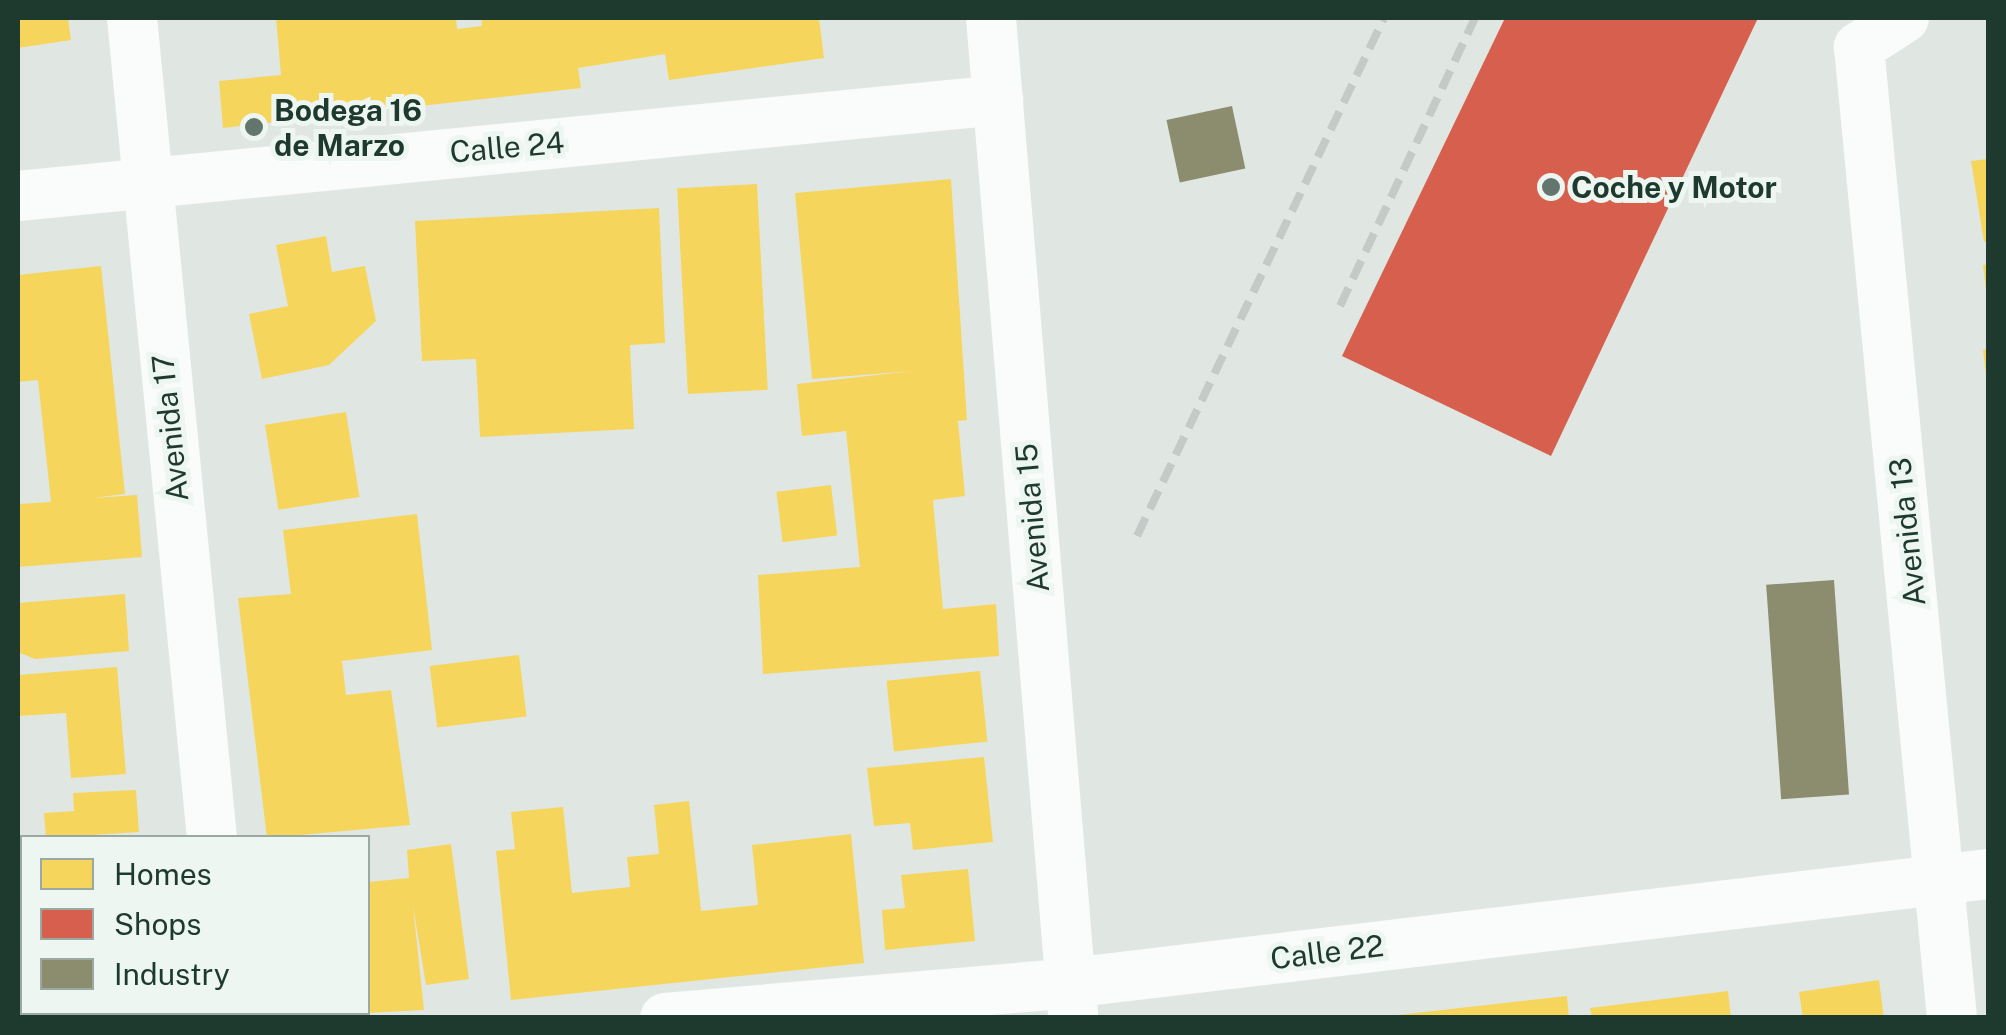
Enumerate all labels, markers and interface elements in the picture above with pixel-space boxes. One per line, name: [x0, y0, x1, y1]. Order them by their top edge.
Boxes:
place label: Bodega 16 de Marzo: [274, 92, 422, 162]
marker: Bodega 16 de Marzo: [243, 116, 265, 138]
street label: Calle 24: [448, 124, 566, 170]
place label: Coche y Motor: [1571, 169, 1777, 205]
marker: Coche y Motor: [1540, 176, 1562, 198]
street label: Avenida 17: [144, 352, 196, 504]
street label: Avenida 15: [1008, 442, 1056, 594]
street label: Avenida 13: [1881, 456, 1933, 608]
legend: [20, 835, 370, 1015]
text: Homes: [114, 856, 212, 892]
text: Shops: [114, 906, 201, 942]
street label: Calle 22: [1268, 927, 1386, 977]
text: Industry: [114, 956, 230, 992]

